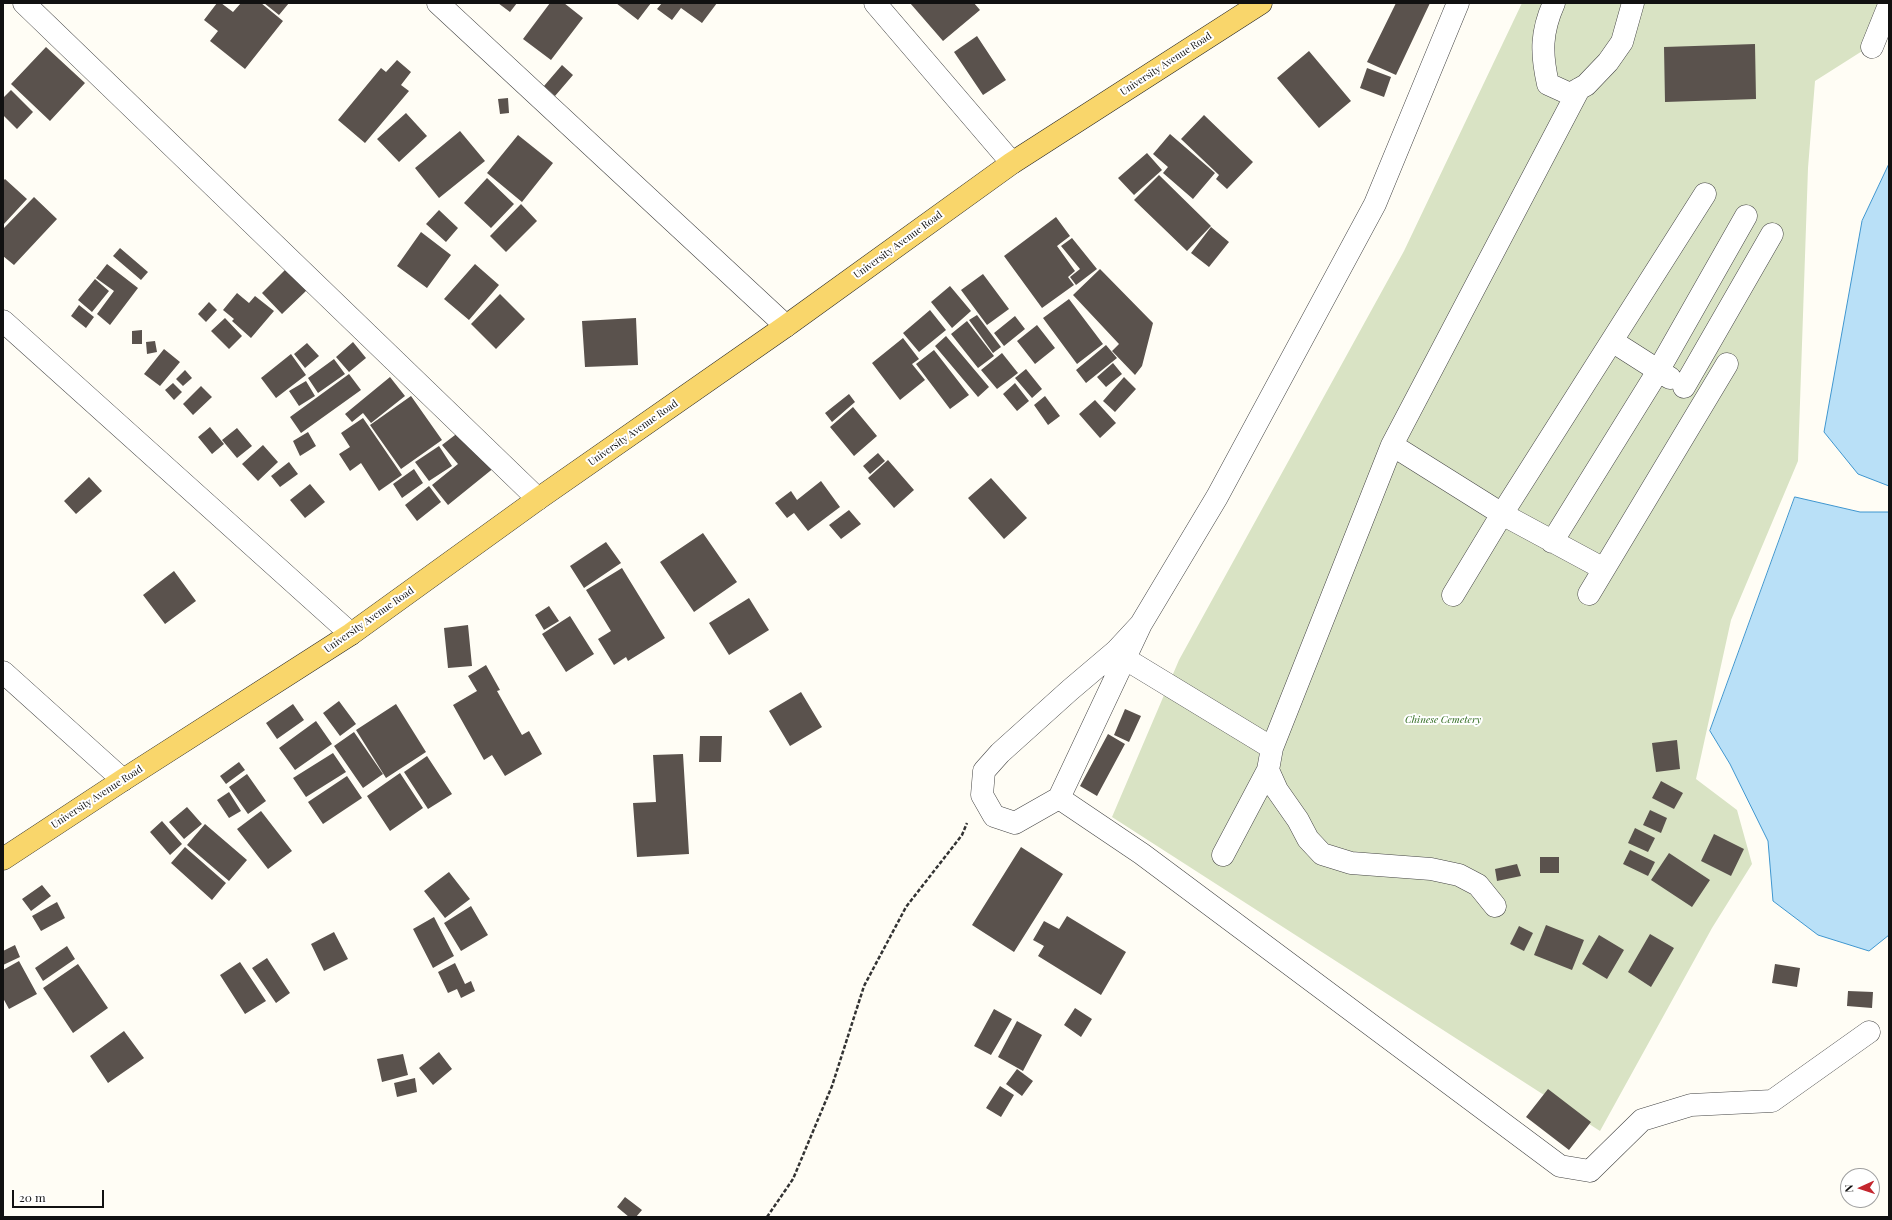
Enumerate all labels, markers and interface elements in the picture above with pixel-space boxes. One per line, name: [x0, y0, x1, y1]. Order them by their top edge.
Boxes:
street label: University Avenue Road: [1118, 30, 1214, 98]
street label: University Avenue Road: [851, 209, 945, 281]
street label: University Avenue Road: [586, 398, 680, 468]
street label: University Avenue Road: [322, 585, 416, 655]
park label: Chinese Cemetery: [1405, 714, 1481, 726]
street label: University Avenue Road: [49, 763, 145, 831]
north arrow: [1840, 1168, 1880, 1208]
scale bar: [14, 1182, 106, 1208]
text: N: [1841, 1184, 1856, 1193]
text: 20 m: [19, 1189, 46, 1205]

